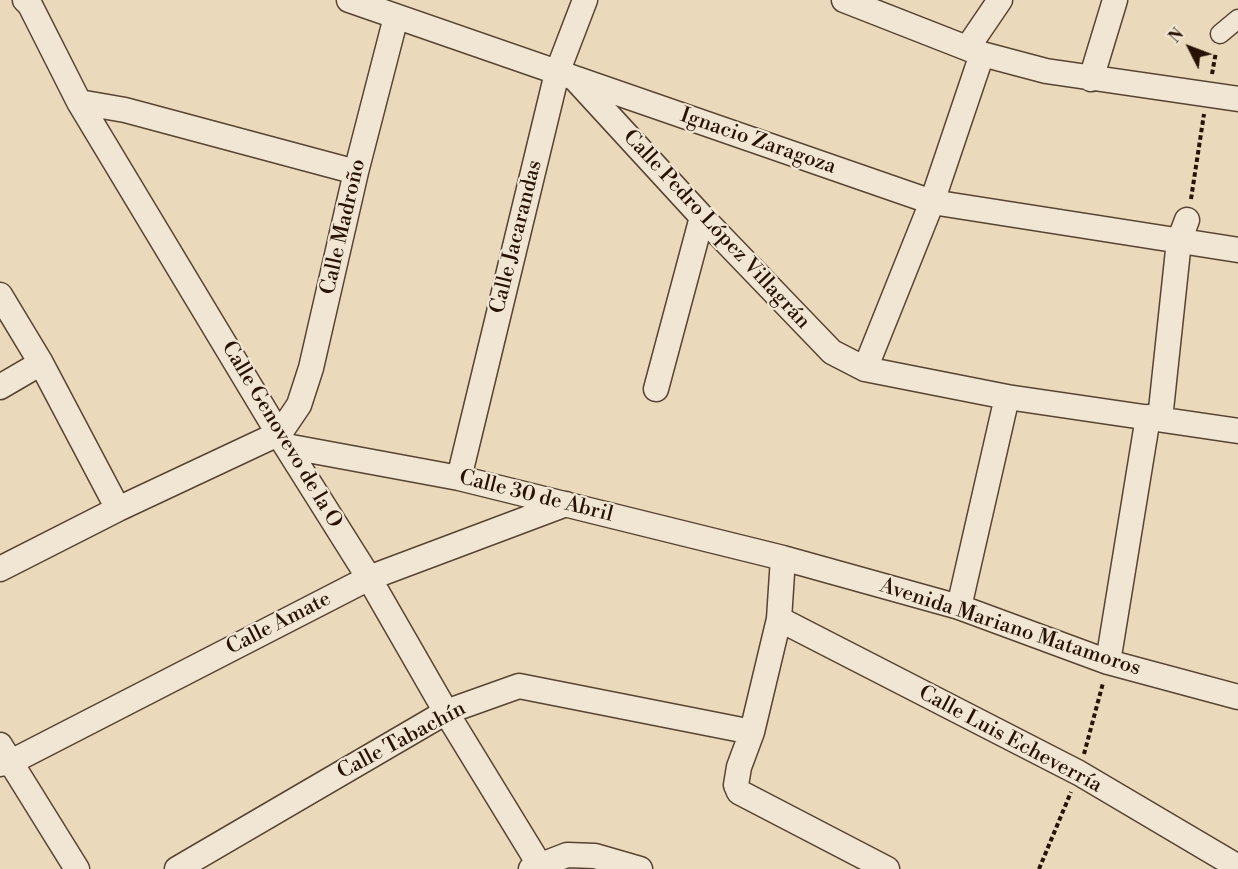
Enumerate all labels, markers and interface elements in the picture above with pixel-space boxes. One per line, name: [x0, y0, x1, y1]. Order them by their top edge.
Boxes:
north arrow: [1160, 18, 1220, 78]
text: N: [1165, 25, 1188, 47]
street label: Ignacio Zaragoza: [677, 104, 839, 180]
street label: Calle Pedro López Villagrán: [617, 125, 815, 335]
street label: Calle Madroño: [316, 157, 372, 297]
street label: Calle Jacarandas: [486, 158, 548, 316]
street label: Calle Genovevo de la O: [215, 337, 347, 533]
street label: Calle 30 de Abril: [456, 466, 616, 528]
street label: Avenida Mariano Matamoros: [876, 574, 1144, 682]
street label: Calle Amate: [223, 587, 335, 661]
street label: Calle Luis Echeverría: [914, 681, 1106, 799]
street label: Calle Tabachín: [334, 697, 470, 785]

